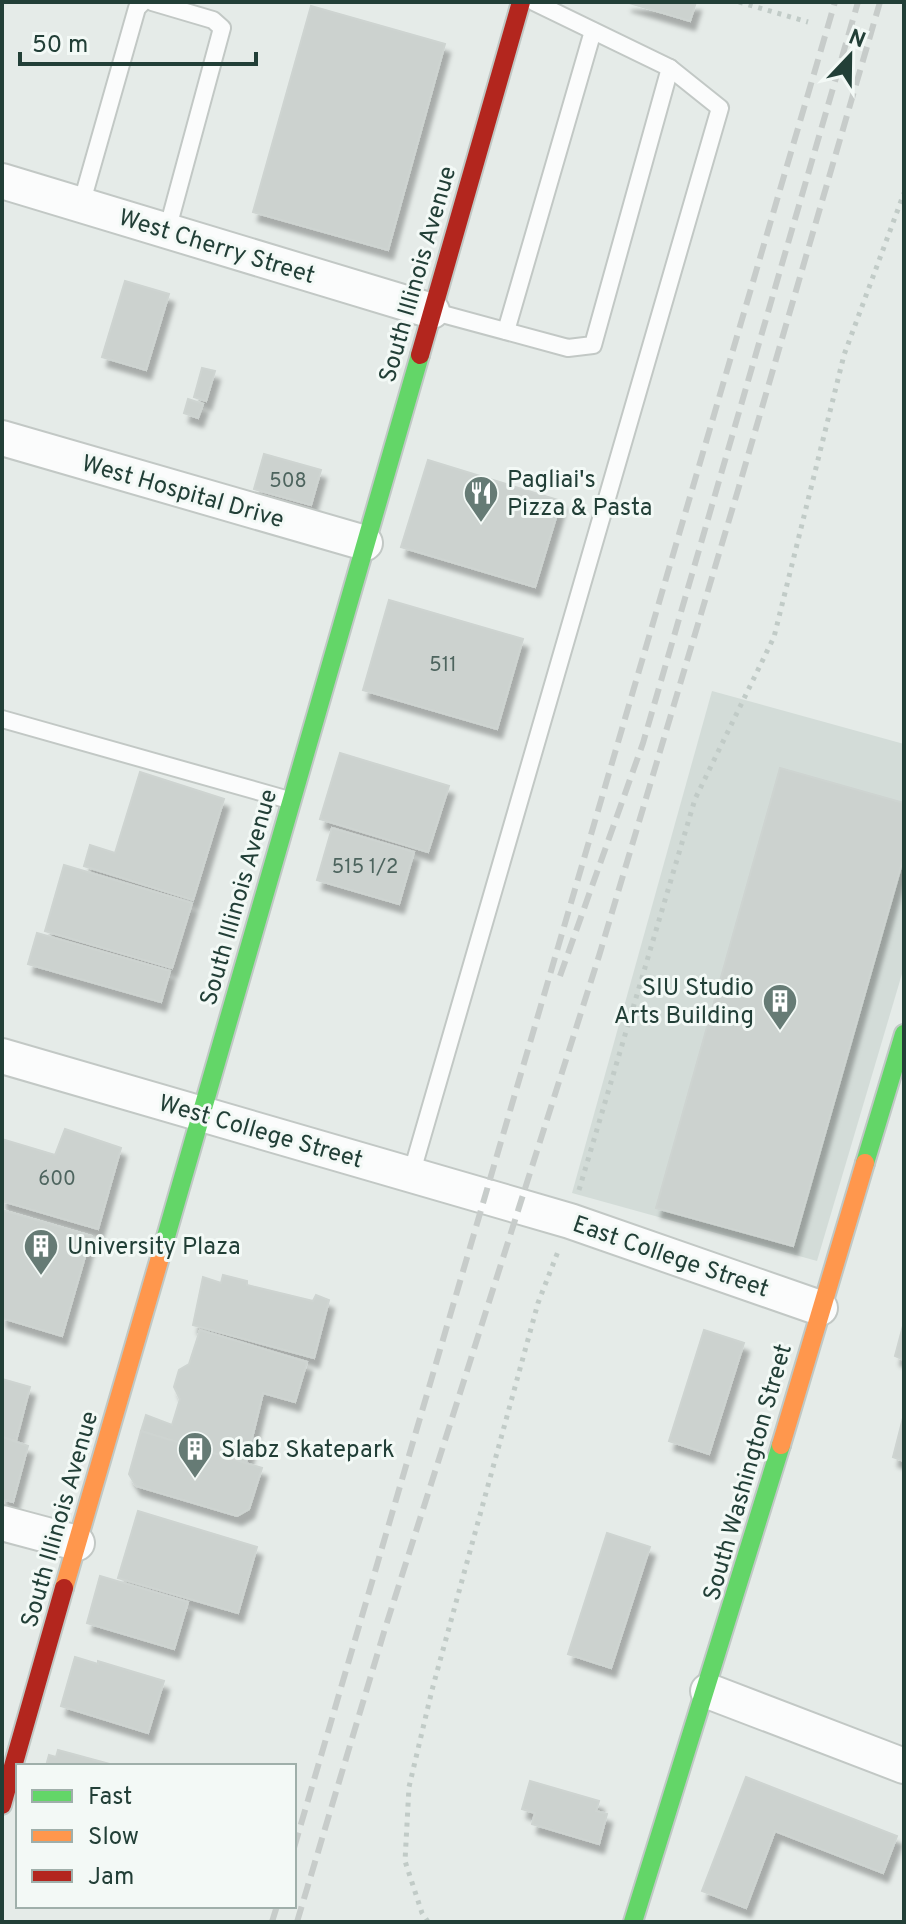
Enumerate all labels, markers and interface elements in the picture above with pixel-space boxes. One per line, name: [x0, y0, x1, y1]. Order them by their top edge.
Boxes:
scale bar: [20, 16, 256, 66]
north arrow: [810, 16, 890, 96]
text: N: [844, 24, 869, 55]
text: 50 m: [32, 31, 88, 61]
street label: South Illinois Avenue: [374, 163, 464, 386]
street label: West Cherry Street: [115, 204, 318, 292]
street label: West Hospital Drive: [78, 450, 287, 536]
place label: Pagliai's Pizza & Pasta: [507, 466, 652, 524]
house number: 508: [269, 469, 307, 495]
restaurant icon: Pagliai's Pizza & Pasta: [462, 474, 500, 524]
house number: 511: [429, 653, 457, 679]
street label: South Illinois Avenue: [195, 786, 285, 1009]
house number: 515 1/2: [332, 855, 398, 881]
place label: SIU Studio Arts Building: [614, 974, 754, 1032]
building icon: SIU Studio Arts Building: [761, 982, 799, 1032]
street label: West College Street: [155, 1089, 366, 1176]
house number: 600: [38, 1167, 76, 1193]
street label: East College Street: [568, 1210, 772, 1306]
building icon: University Plaza: [22, 1227, 60, 1277]
place label: University Plaza: [67, 1233, 241, 1263]
street label: South Washington Street: [698, 1341, 800, 1604]
street label: South Illinois Avenue: [16, 1408, 106, 1631]
building icon: Slabz Skatepark: [176, 1430, 214, 1480]
place label: Slabz Skatepark: [221, 1436, 395, 1466]
legend: [16, 1764, 296, 1908]
text: Fast: [88, 1783, 132, 1813]
text: Slow: [88, 1823, 139, 1853]
text: Jam: [88, 1863, 134, 1893]

